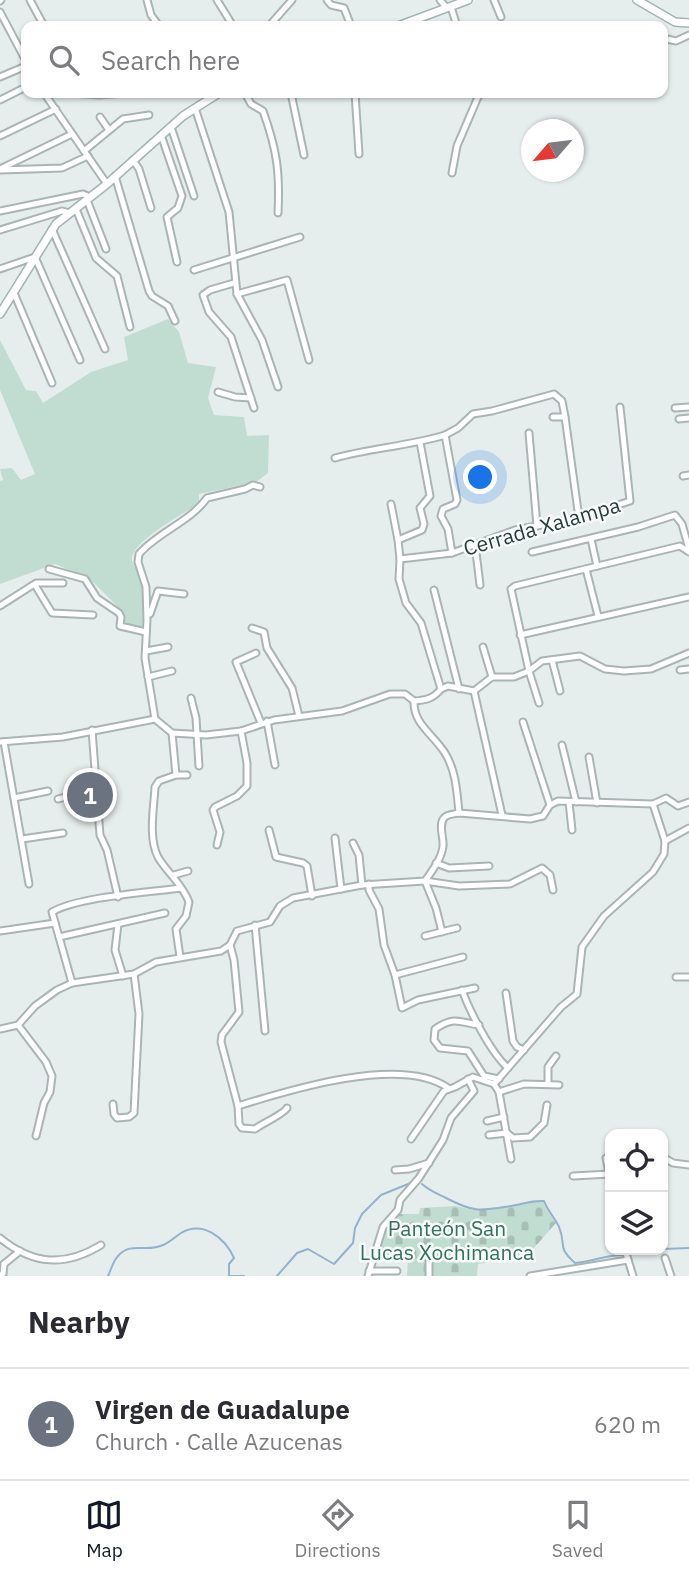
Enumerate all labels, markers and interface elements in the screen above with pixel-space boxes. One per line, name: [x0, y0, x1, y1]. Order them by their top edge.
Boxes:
search box: [21, 21, 668, 98]
icon: search: [45, 41, 83, 79]
text: Search here: [101, 43, 240, 77]
north arrow: [521, 119, 584, 182]
your location: [463, 460, 497, 494]
street label: Cerrada Xalampa: [460, 490, 623, 562]
pin: 1: [67, 769, 113, 821]
map controls: [605, 1129, 668, 1255]
button: locate: [605, 1129, 668, 1192]
button: layers: [605, 1192, 668, 1255]
park label: Panteón San Lucas Xochimanca: [360, 1214, 534, 1266]
text: Nearby: [28, 1302, 130, 1341]
text: Virgen de Guadalupe: [95, 1392, 350, 1426]
text: 1: [44, 1409, 58, 1439]
text: 620 m: [594, 1409, 661, 1439]
text: Church · Calle Azucenas: [95, 1426, 343, 1456]
tab: Map: [85, 1496, 123, 1562]
tab: Directions: [294, 1496, 381, 1562]
tab: Saved: [552, 1496, 604, 1562]

